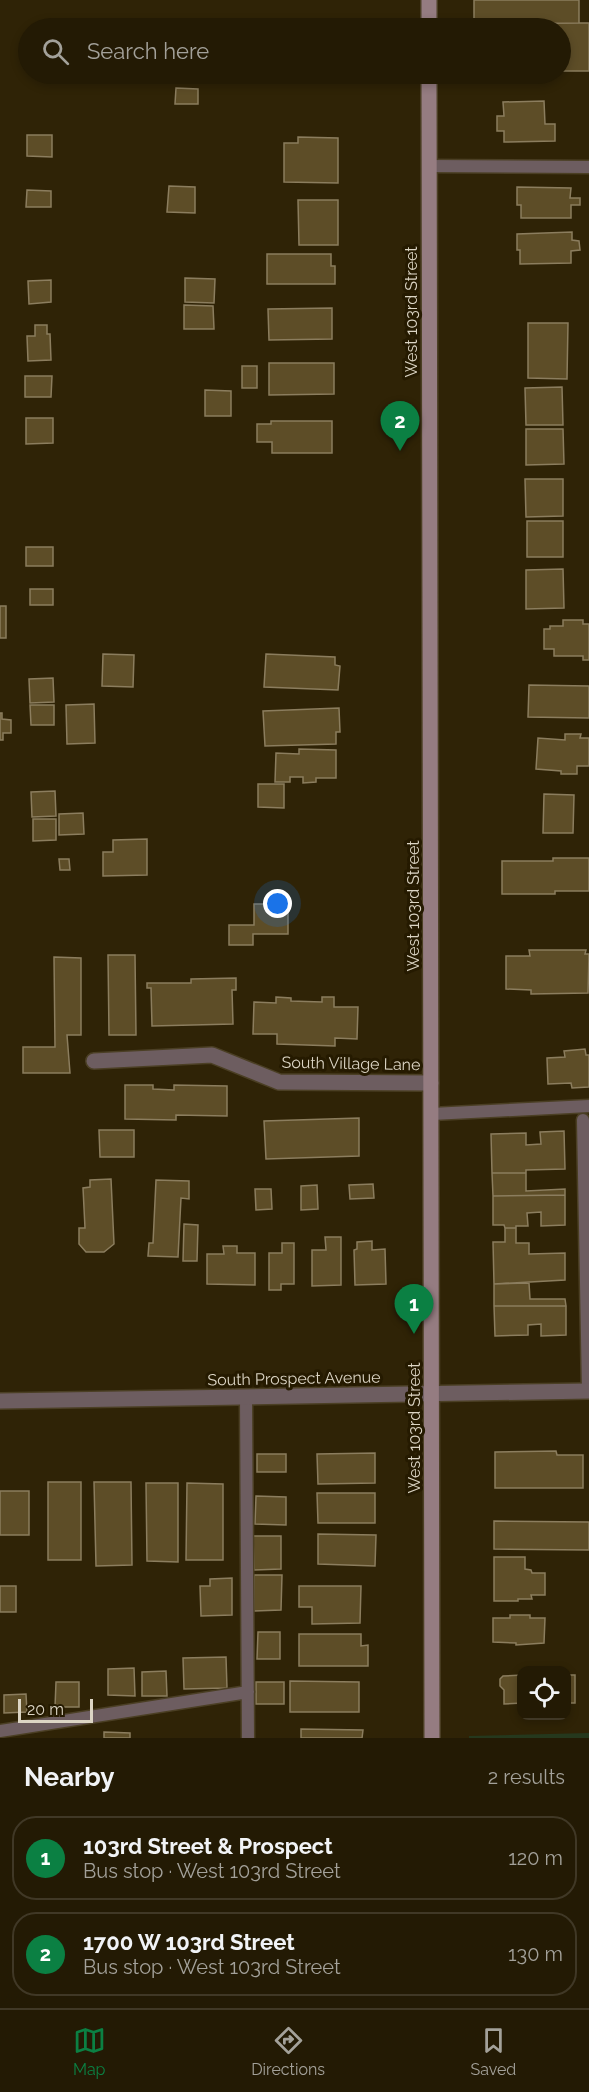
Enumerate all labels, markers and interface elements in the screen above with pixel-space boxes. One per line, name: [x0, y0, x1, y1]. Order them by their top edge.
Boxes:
search box: [18, 18, 571, 84]
icon: search: [39, 35, 72, 68]
text: Search here: [87, 38, 209, 64]
street label: West 103rd Street: [402, 246, 421, 378]
pin: 2: [380, 402, 420, 451]
street label: West 103rd Street: [404, 840, 423, 972]
your location: [263, 889, 292, 918]
street label: South Village Lane: [281, 1053, 421, 1074]
pin: 1: [394, 1284, 434, 1334]
street label: West 103rd Street: [405, 1362, 424, 1494]
street label: South Prospect Avenue: [207, 1367, 381, 1390]
map controls: [517, 1666, 571, 1720]
button: locate: [517, 1666, 571, 1720]
scale bar: [18, 1696, 93, 1724]
text: 20 m: [27, 1700, 64, 1719]
text: Nearby: [24, 1762, 114, 1792]
text: 2 results: [488, 1765, 565, 1789]
text: 103rd Street & Prospect: [83, 1833, 333, 1859]
text: 1: [41, 1846, 50, 1870]
text: 120 m: [508, 1846, 563, 1870]
text: Bus stop · West 103rd Street: [83, 1859, 341, 1883]
text: 1700 W 103rd Street: [83, 1929, 295, 1955]
text: 2: [40, 1942, 51, 1966]
text: 130 m: [508, 1942, 563, 1966]
text: Bus stop · West 103rd Street: [83, 1955, 341, 1979]
tab: Map: [73, 2024, 106, 2079]
tab: Directions: [251, 2024, 325, 2079]
tab: Saved: [470, 2024, 516, 2079]

